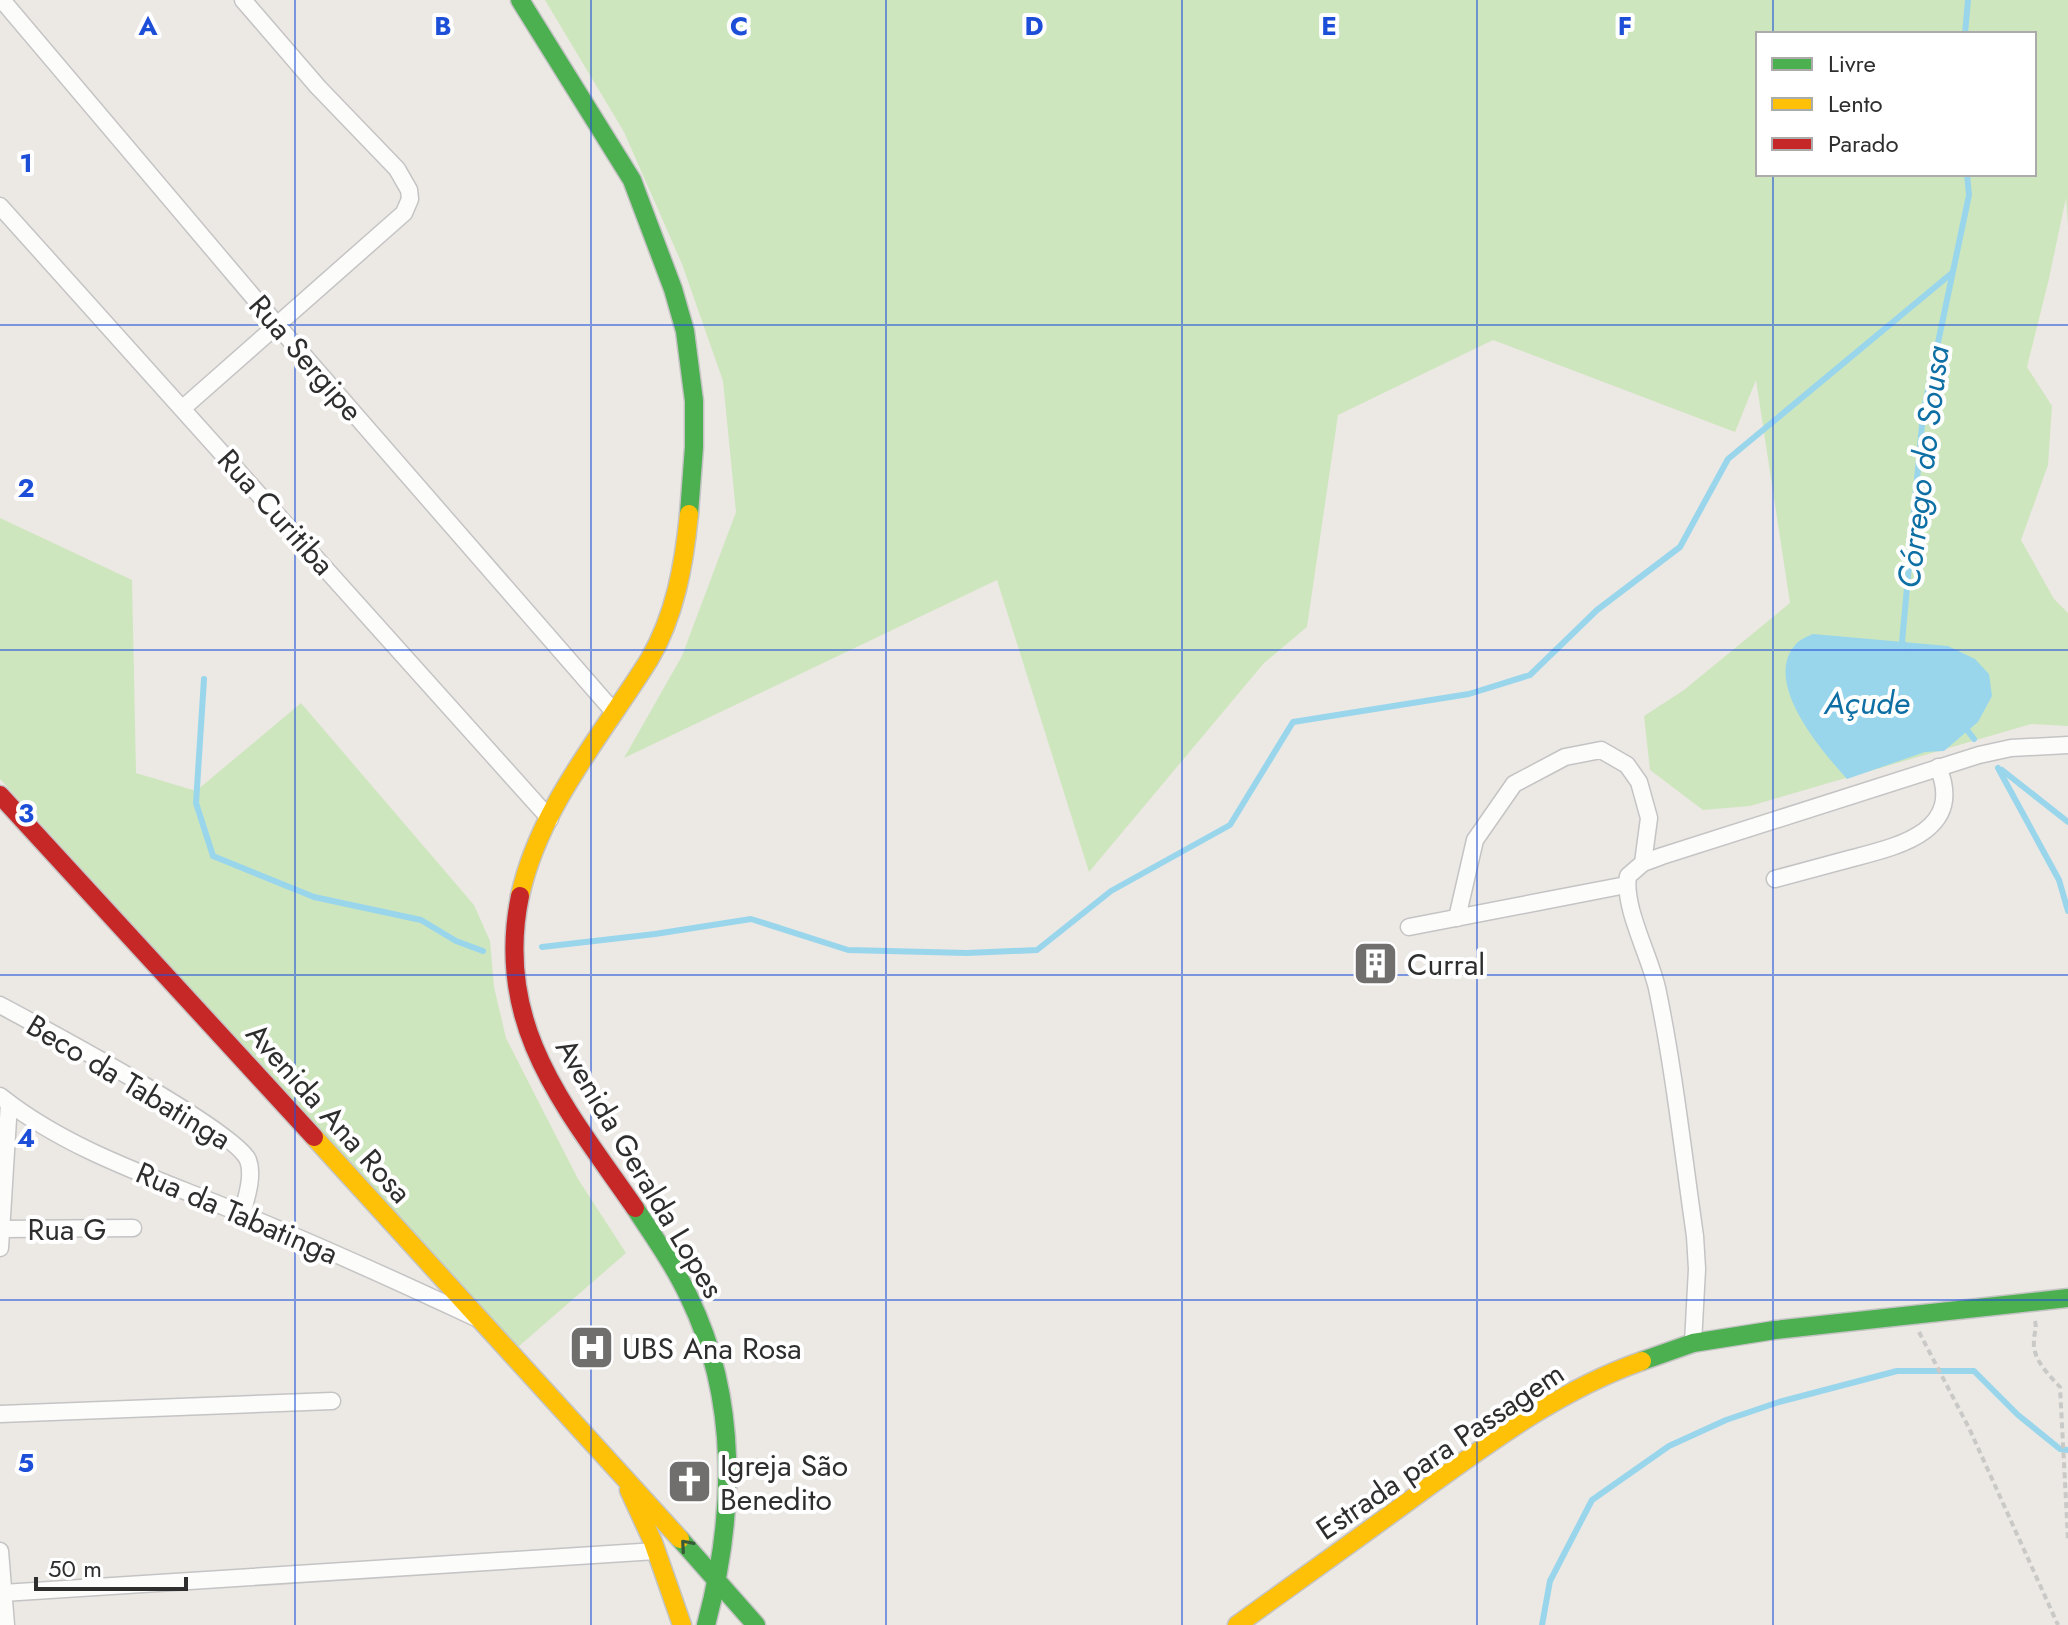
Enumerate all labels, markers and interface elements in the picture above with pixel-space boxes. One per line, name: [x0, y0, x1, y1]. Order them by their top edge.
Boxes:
text: A: [137, 7, 158, 45]
text: B: [434, 7, 452, 45]
text: C: [730, 7, 748, 45]
text: D: [1024, 7, 1044, 45]
text: E: [1321, 7, 1337, 45]
text: F: [1618, 7, 1632, 45]
legend: [1756, 32, 2036, 176]
text: Livre: [1828, 46, 1876, 81]
text: Lento: [1828, 86, 1883, 121]
text: Parado: [1828, 126, 1899, 161]
text: 1: [19, 144, 33, 182]
street label: Rua Sergipe: [239, 285, 373, 431]
water label: Córrego do Sousa: [1885, 343, 1961, 591]
street label: Rua Curitiba: [208, 439, 344, 585]
text: 2: [17, 469, 35, 507]
water label: Açude: [1823, 680, 1910, 726]
text: 3: [18, 794, 34, 832]
building icon: Curral: [1352, 940, 1400, 988]
place label: Curral: [1407, 943, 1485, 986]
street label: Beco da Tabatinga: [19, 1004, 239, 1160]
street label: Avenida Ana Rosa: [236, 1013, 422, 1213]
street label: Avenida Geralda Lopes: [545, 1030, 735, 1306]
text: 4: [17, 1119, 35, 1157]
street label: Rua da Tabatinga: [129, 1151, 345, 1275]
street label: Rua G: [27, 1208, 107, 1251]
hospital icon: UBS Ana Rosa: [567, 1324, 615, 1372]
place label: UBS Ana Rosa: [622, 1327, 802, 1370]
street label: Estrada para Passagem: [1307, 1352, 1573, 1550]
text: 5: [18, 1444, 34, 1482]
place label: Igreja São Benedito: [720, 1444, 848, 1521]
church icon: Igreja São Benedito: [665, 1458, 713, 1506]
one-way arrow: [681, 1540, 696, 1555]
scale bar: [36, 1541, 186, 1591]
text: 50 m: [48, 1551, 102, 1586]

